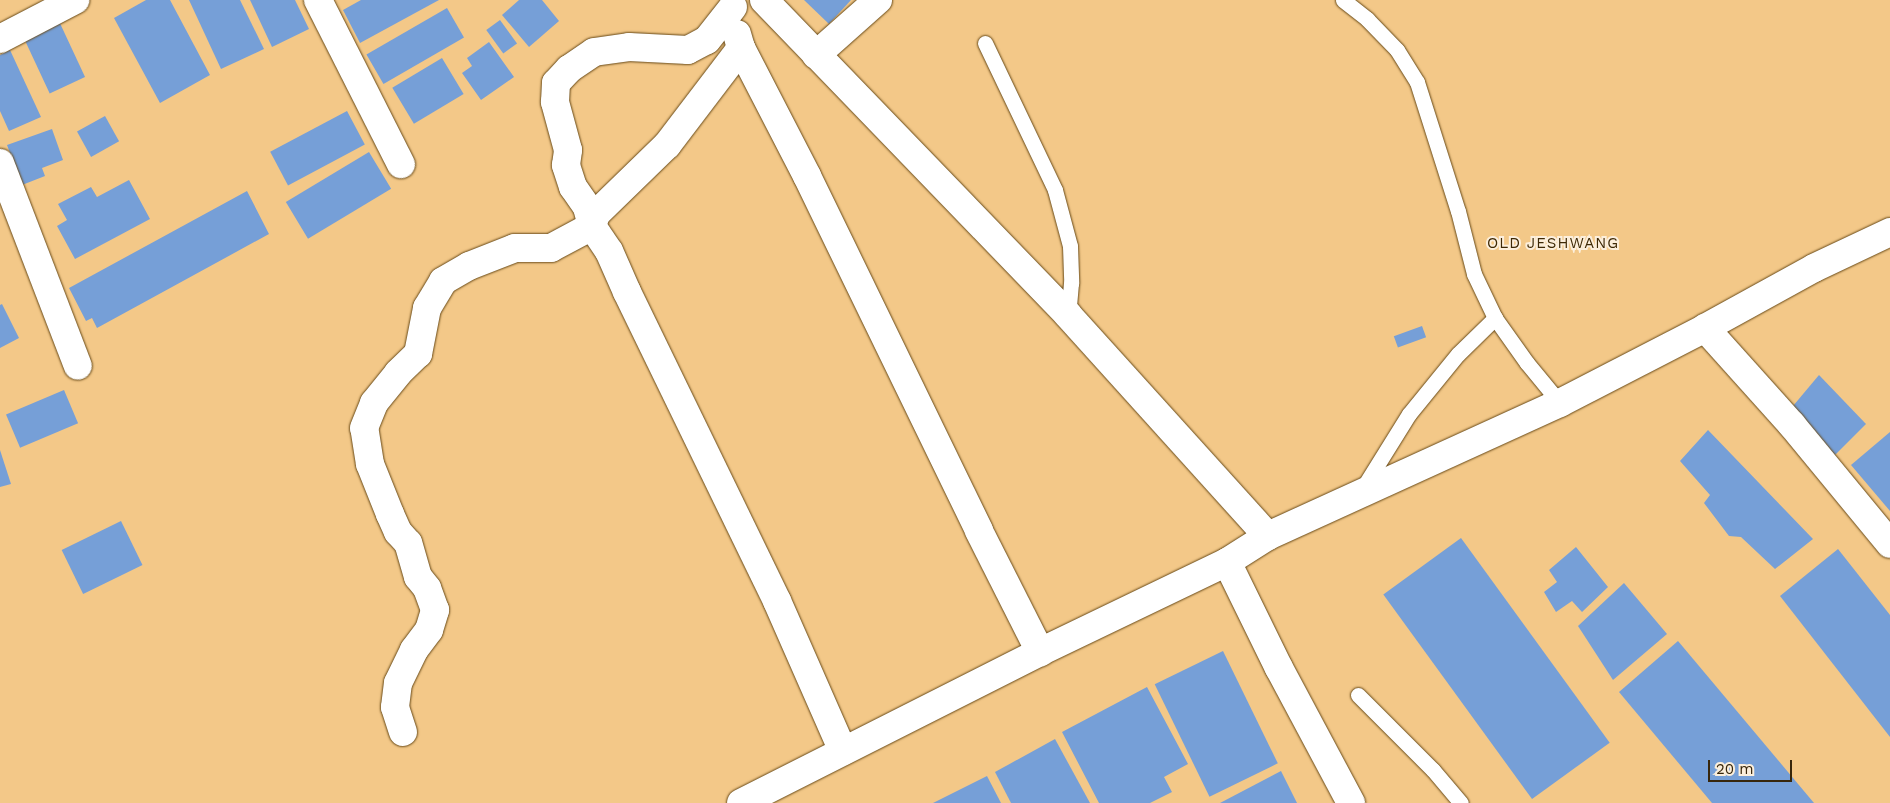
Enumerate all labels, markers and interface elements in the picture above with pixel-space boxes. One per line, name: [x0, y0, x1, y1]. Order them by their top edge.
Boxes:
district label: OLD JESHWANG: [1485, 235, 1621, 253]
scale bar: [1710, 750, 1794, 782]
text: 20 m: [1716, 760, 1754, 778]

